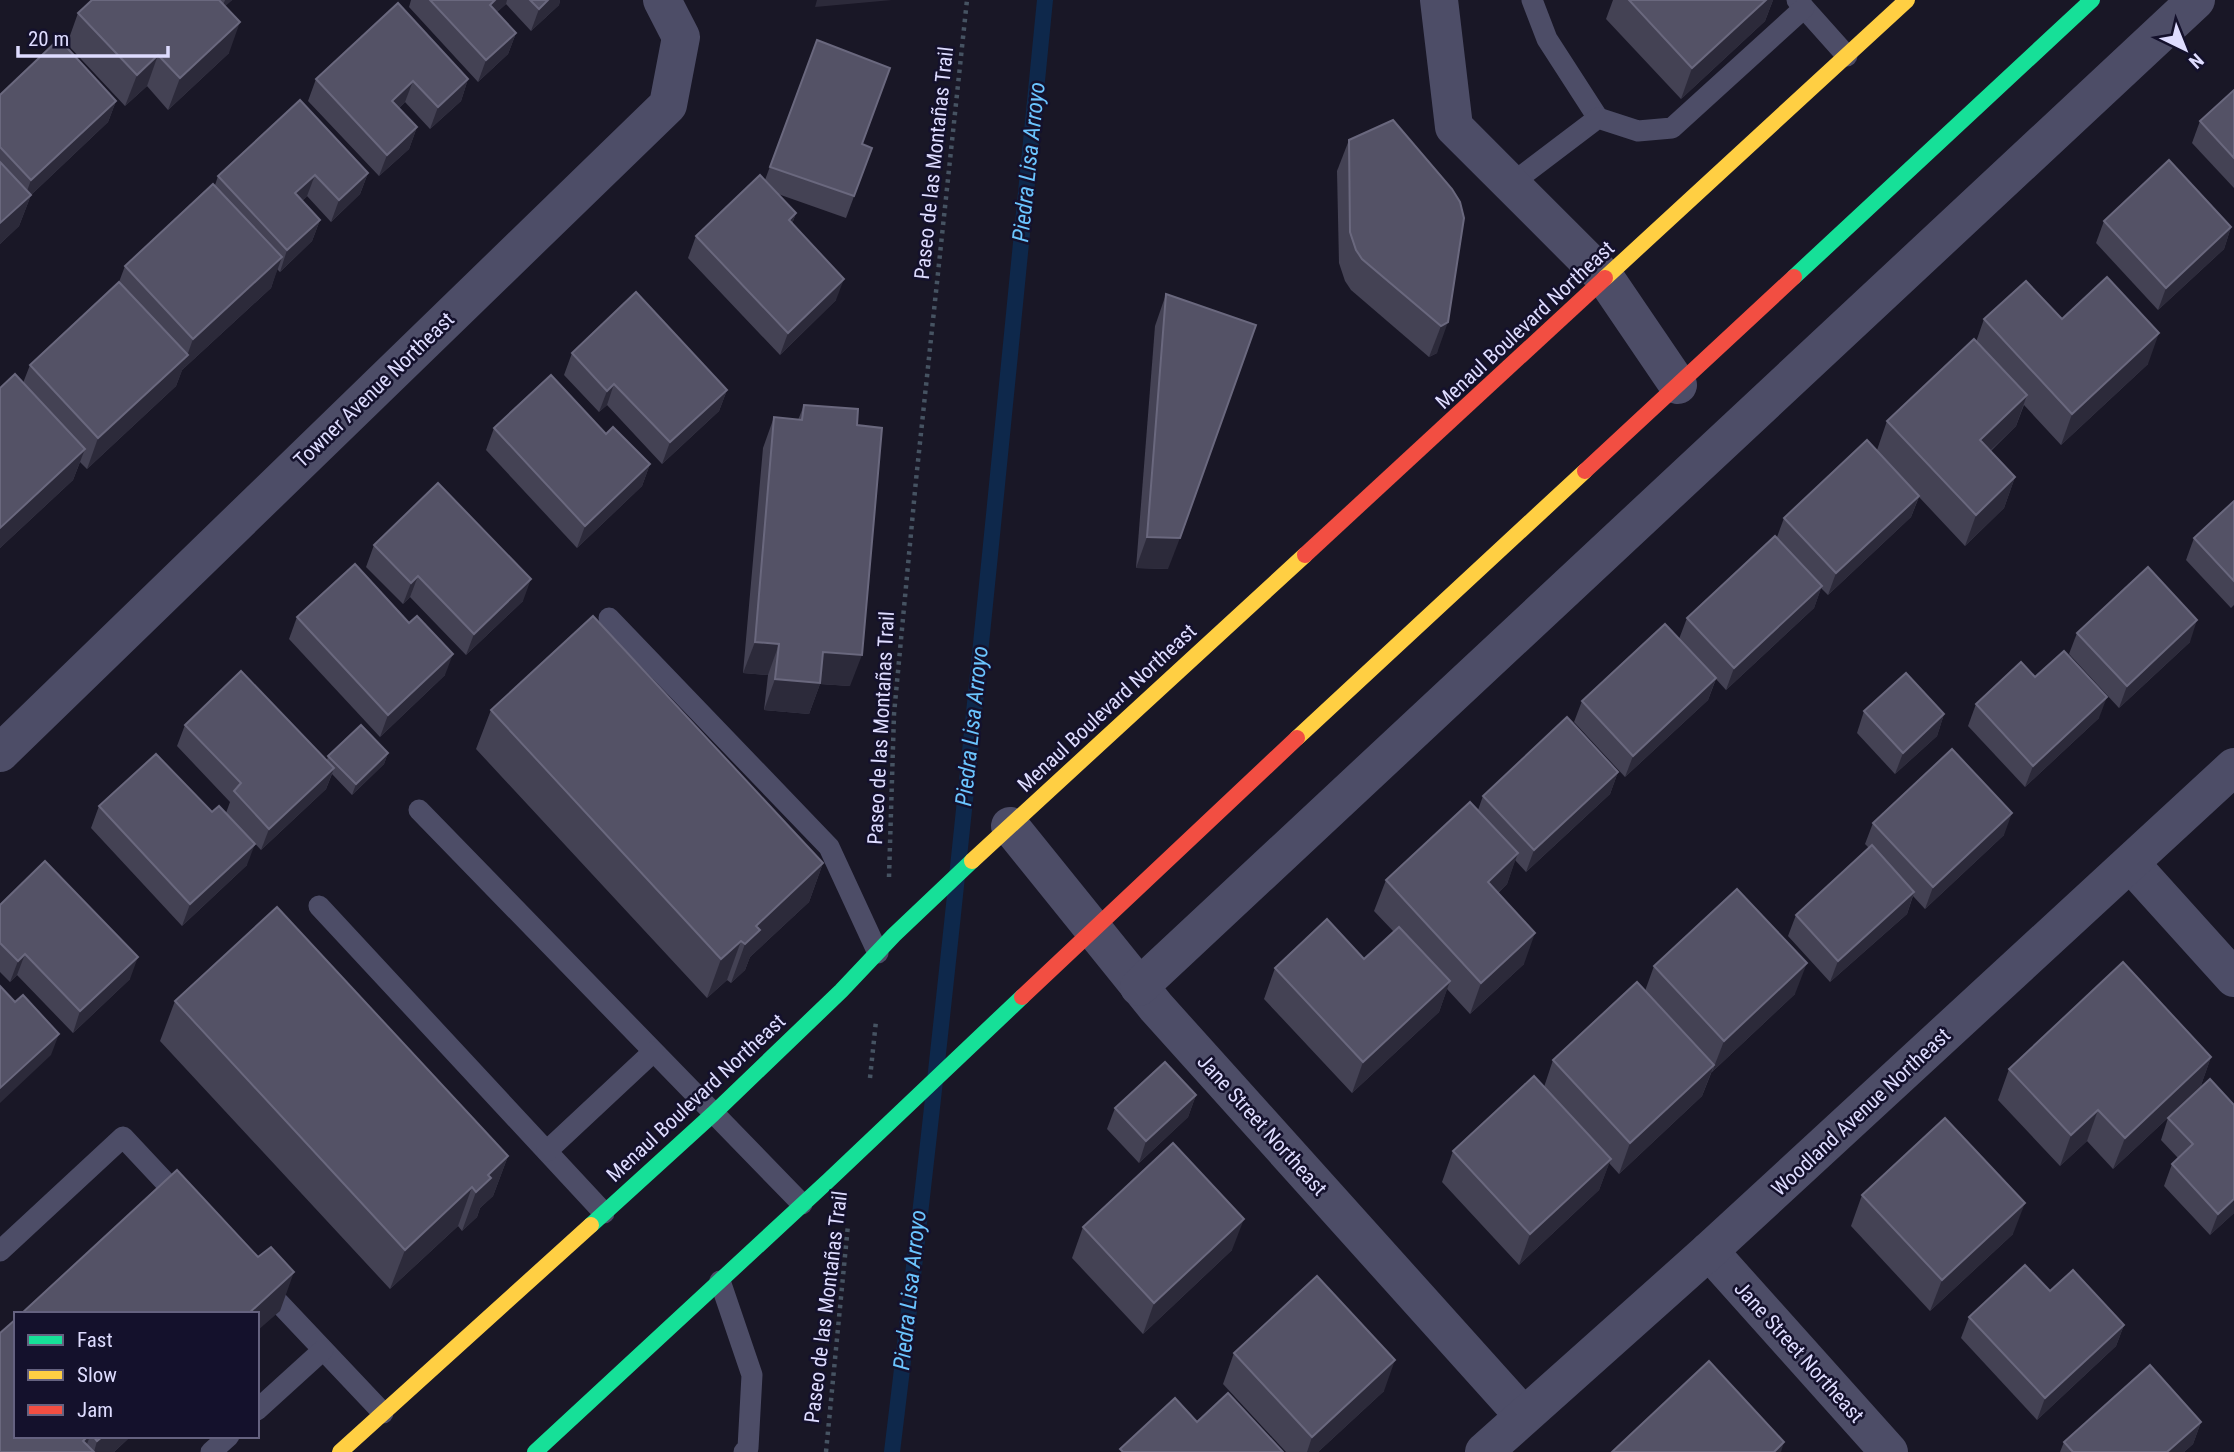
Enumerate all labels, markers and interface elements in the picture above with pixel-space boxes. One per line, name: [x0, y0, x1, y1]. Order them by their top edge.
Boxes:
scale bar: [18, 14, 168, 58]
north arrow: [2150, 14, 2220, 84]
text: 20 m: [28, 27, 69, 51]
street label: Paseo de las Montañas Trail: [910, 46, 958, 280]
text: N: [2184, 49, 2208, 73]
water label: Piedra Lisa Arroyo: [1007, 81, 1051, 243]
street label: Menaul Boulevard Northeast: [1431, 236, 1619, 414]
street label: Towner Avenue Northeast: [289, 307, 459, 473]
street label: Paseo de las Montañas Trail: [863, 611, 899, 845]
street label: Menaul Boulevard Northeast: [1013, 619, 1201, 797]
water label: Piedra Lisa Arroyo: [950, 645, 994, 807]
street label: Menaul Boulevard Northeast: [602, 1009, 790, 1187]
street label: Woodland Avenue Northeast: [1767, 1023, 1955, 1201]
street label: Jane Street Northeast: [1192, 1049, 1332, 1201]
street label: Paseo de las Montañas Trail: [800, 1190, 852, 1424]
water label: Piedra Lisa Arroyo: [888, 1209, 932, 1371]
street label: Jane Street Northeast: [1729, 1276, 1869, 1428]
legend: [14, 1312, 259, 1438]
text: Fast: [77, 1328, 113, 1352]
text: Slow: [77, 1363, 117, 1387]
text: Jam: [77, 1398, 113, 1422]

